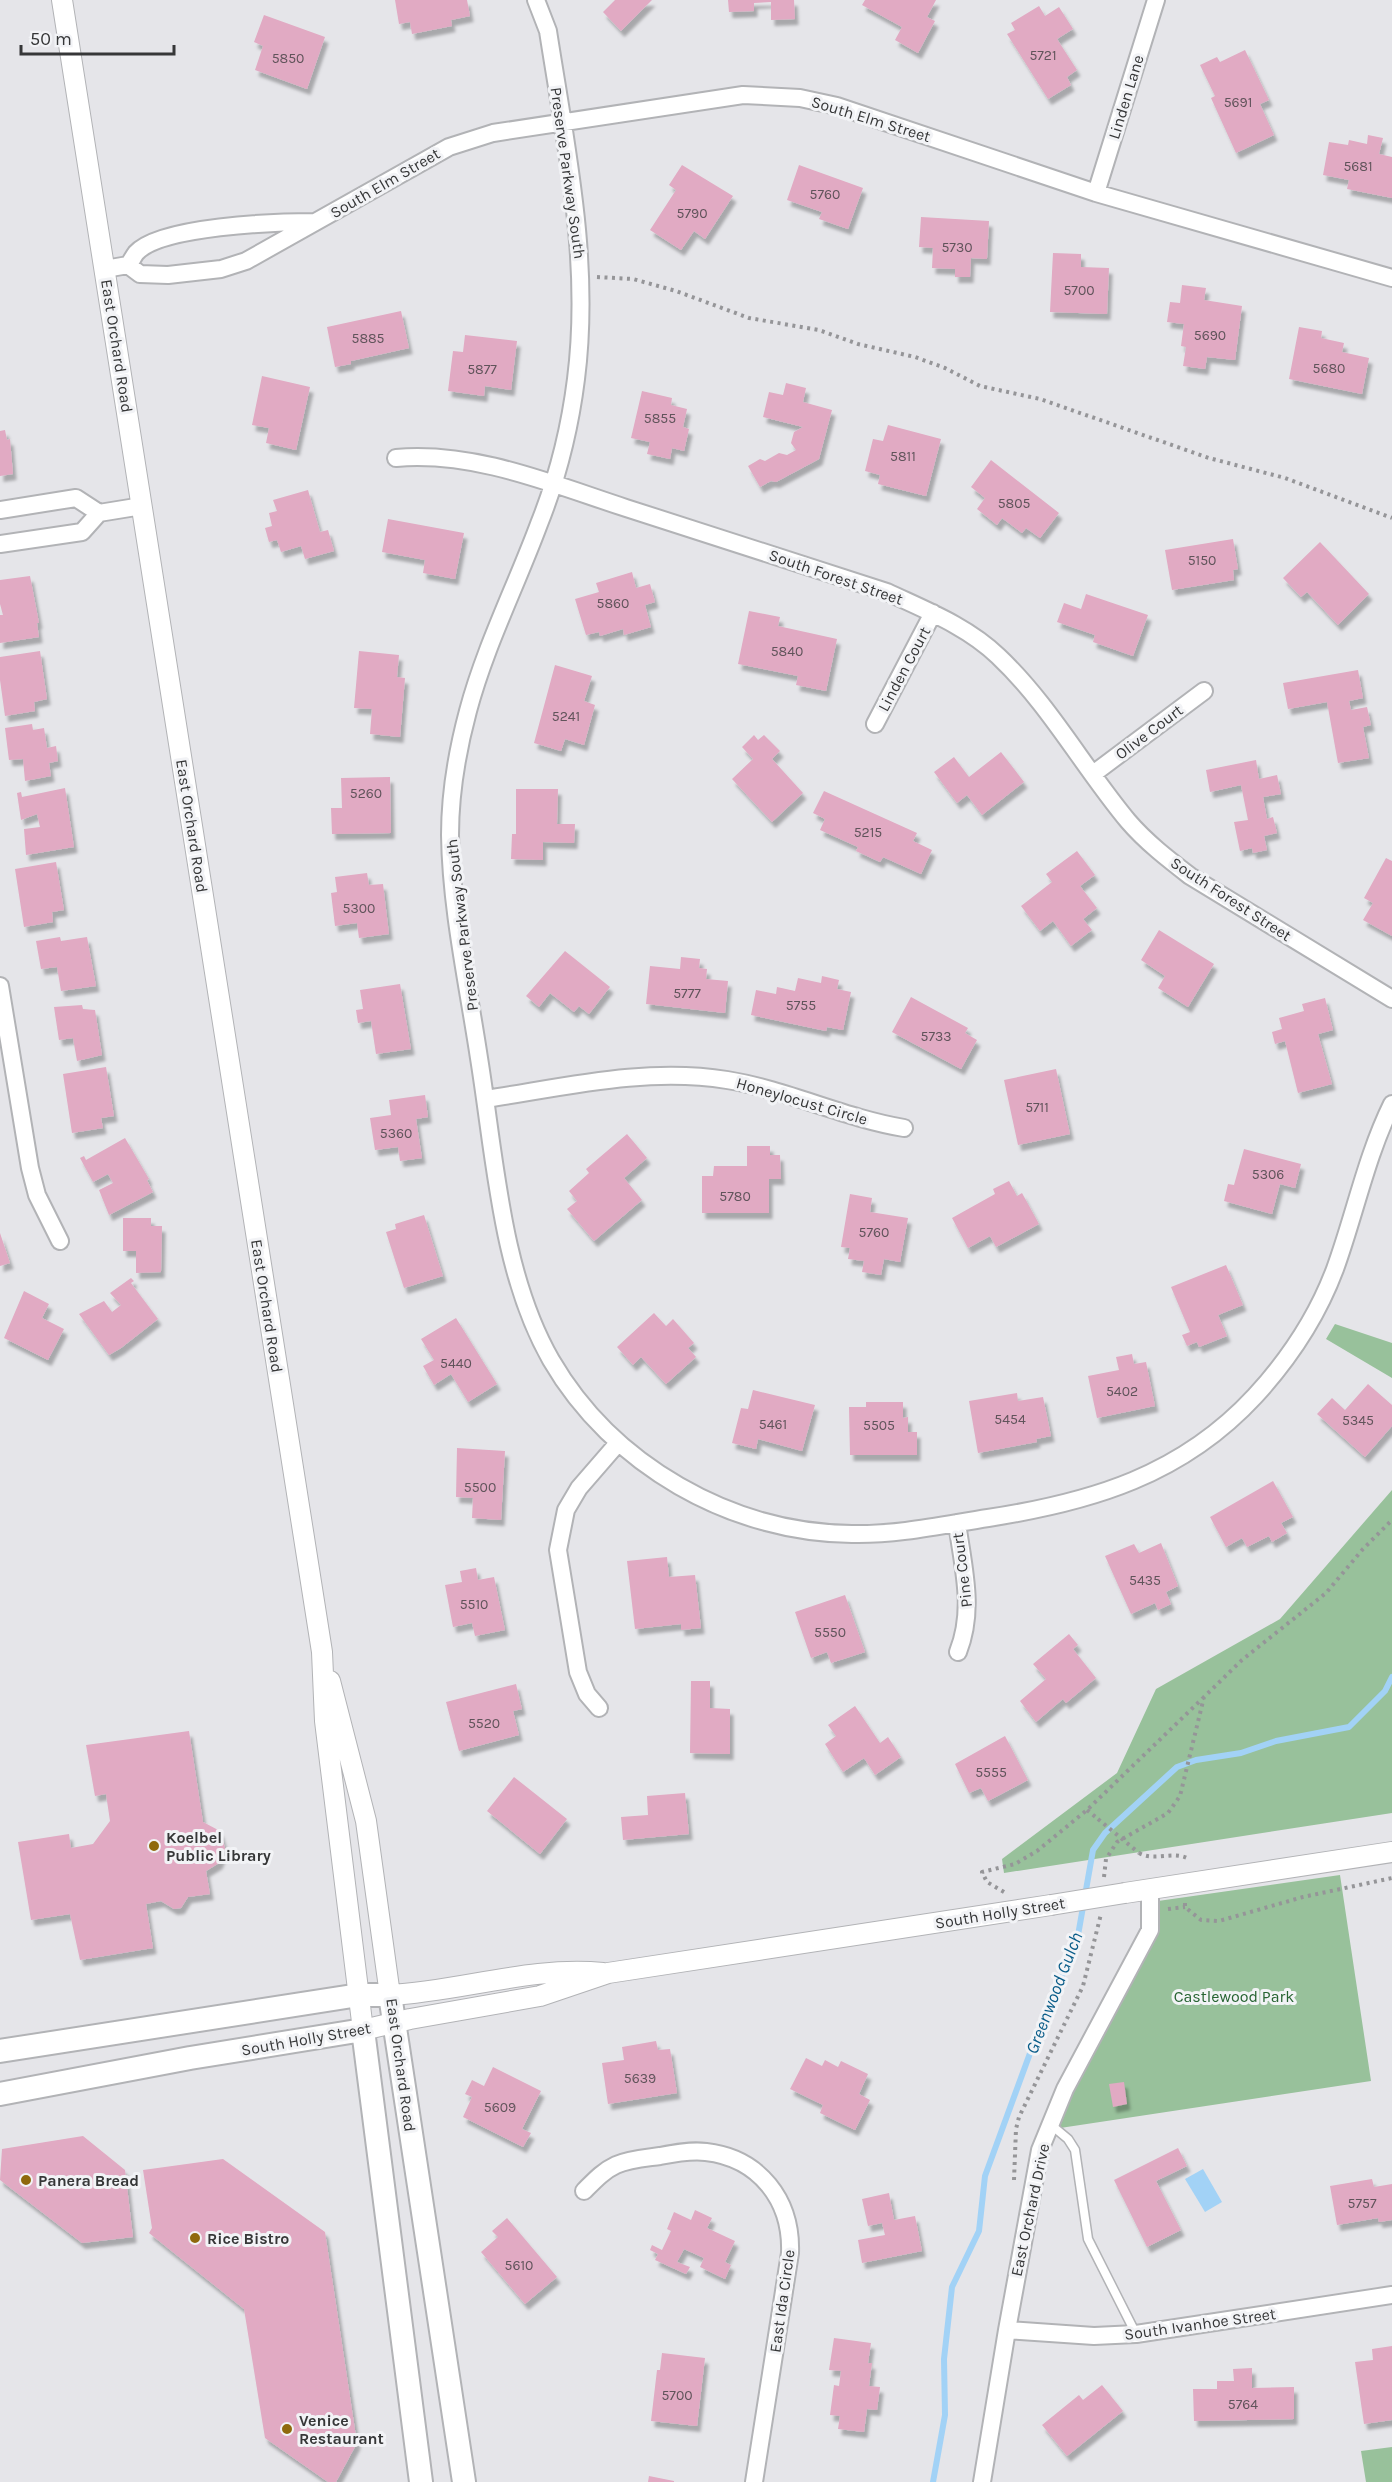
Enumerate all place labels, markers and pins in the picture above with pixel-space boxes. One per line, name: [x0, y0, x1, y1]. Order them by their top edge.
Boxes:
place label: Koelbel Public Library: [166, 1828, 271, 1865]
marker: Koelbel Public Library: [147, 1839, 161, 1853]
place label: Panera Bread: [38, 2171, 139, 2190]
marker: Panera Bread: [19, 2173, 33, 2187]
place label: Rice Bistro: [207, 2229, 289, 2248]
marker: Rice Bistro: [188, 2231, 202, 2245]
place label: Venice Restaurant: [299, 2411, 384, 2448]
marker: Venice Restaurant: [280, 2422, 294, 2436]

